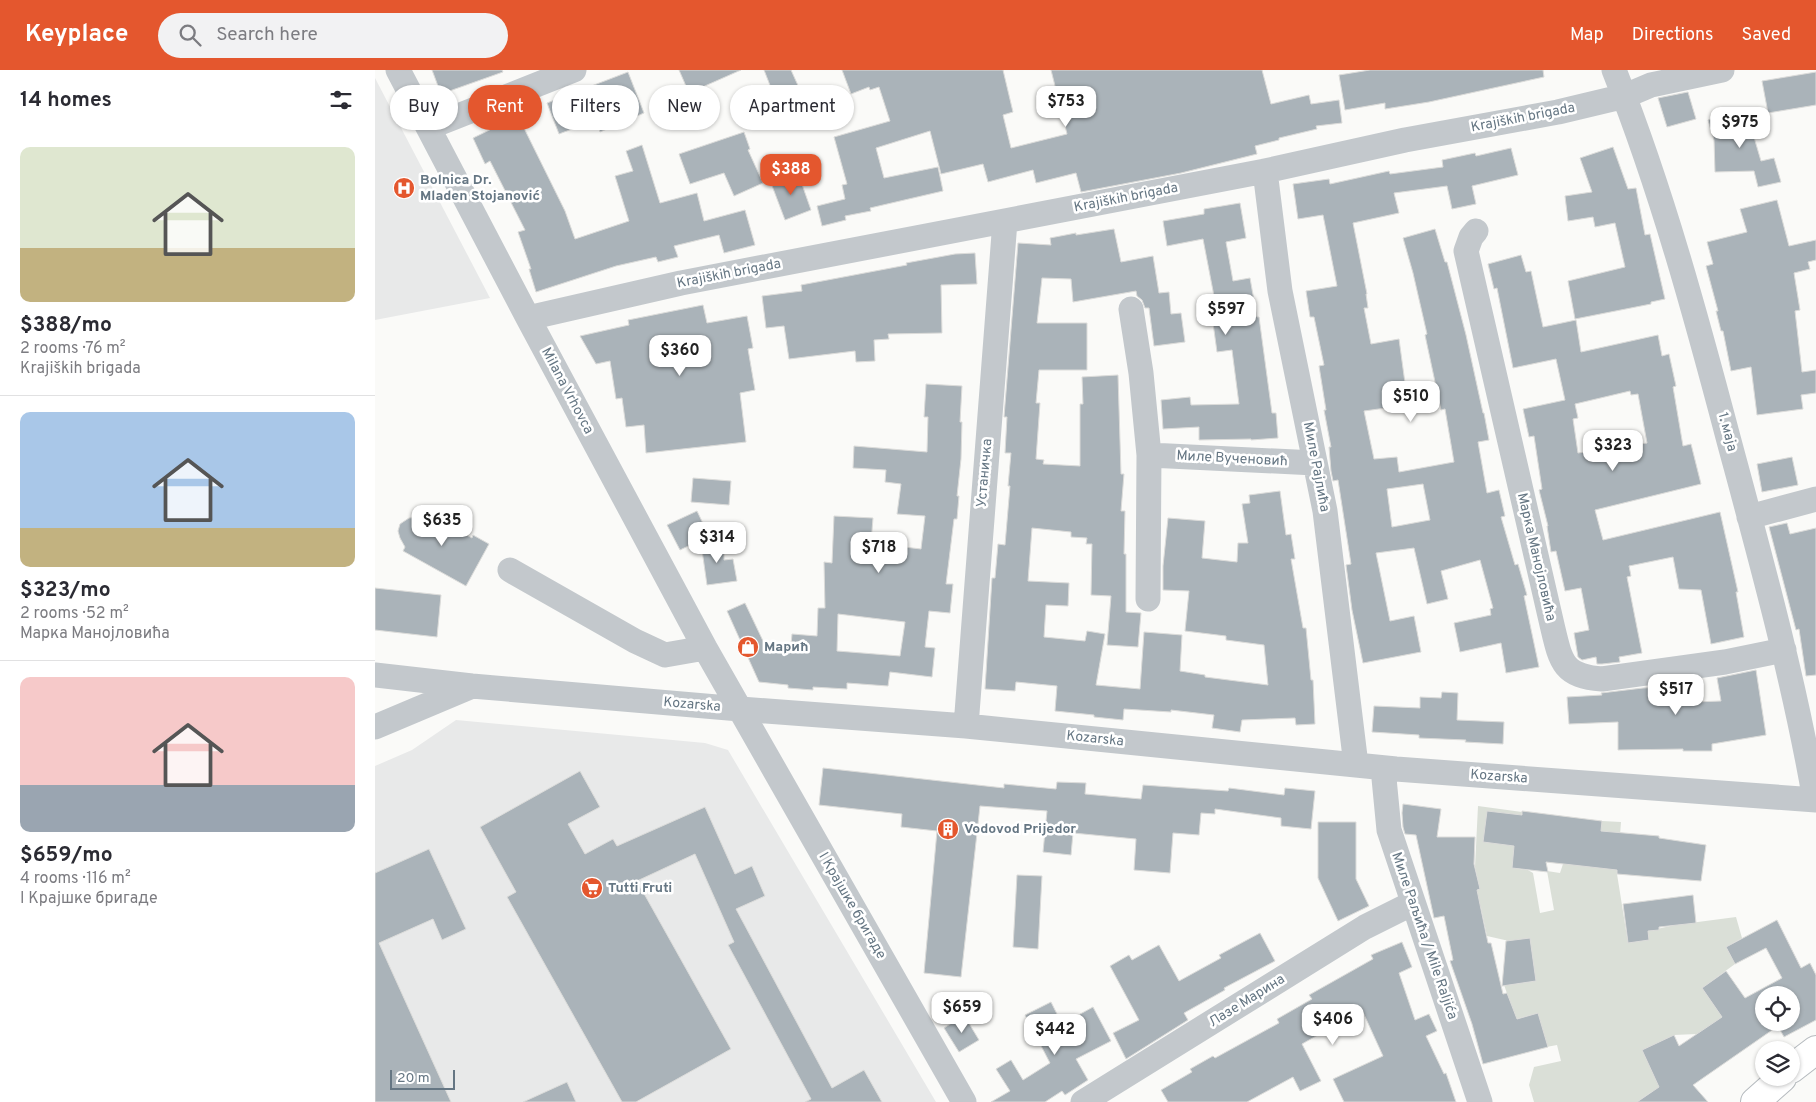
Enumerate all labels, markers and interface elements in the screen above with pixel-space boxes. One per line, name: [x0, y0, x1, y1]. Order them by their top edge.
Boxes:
search box: [158, 13, 508, 58]
text: Keyplace: [25, 20, 128, 50]
icon: search: [176, 21, 204, 49]
text: Search here: [216, 23, 318, 47]
text: Map: [1570, 24, 1604, 47]
text: Directions: [1632, 24, 1714, 47]
text: Saved: [1742, 24, 1791, 47]
chip: Buy: [390, 85, 458, 130]
chip: Rent: [468, 85, 542, 130]
chip: Filters: [552, 85, 639, 130]
chip: New: [649, 85, 720, 130]
chip: Apartment: [730, 85, 854, 130]
pin: $753: [1036, 85, 1096, 128]
icon: filters: [327, 86, 355, 114]
text: 14 homes: [20, 87, 112, 114]
text: $753: [1047, 92, 1085, 112]
street label: Krajiških brigada: [1470, 100, 1576, 136]
pin: $975: [1710, 106, 1770, 149]
text: $975: [1721, 113, 1759, 133]
pin: $388: [761, 154, 821, 196]
text: $388: [771, 160, 811, 180]
place label: Bolnica Dr. Mladen Stojanović: [420, 172, 540, 205]
hospital icon: Bolnica Dr. Mladen Stojanović: [392, 176, 416, 200]
icon: home: [143, 179, 233, 269]
street label: Krajiških brigada: [1073, 180, 1179, 216]
street label: Krajiških brigada: [676, 256, 782, 292]
pin: $597: [1196, 294, 1256, 336]
text: $597: [1207, 300, 1245, 320]
text: $388/mo: [20, 312, 112, 339]
pin: $360: [650, 334, 710, 377]
text: 2 rooms · 76 m²: [20, 339, 126, 359]
text: $360: [660, 341, 700, 361]
street label: Milana Vrhovca: [537, 345, 597, 437]
text: Krajiških brigada: [20, 359, 141, 379]
pin: $510: [1381, 380, 1441, 423]
text: $510: [1393, 387, 1429, 407]
street label: 1. маја: [1714, 411, 1740, 453]
street label: Миле Рајлића: [1299, 421, 1333, 513]
pin: $323: [1583, 430, 1643, 472]
text: $323: [1594, 436, 1632, 456]
street label: Устаничка: [974, 438, 996, 508]
icon: home: [143, 445, 233, 535]
street label: Миле Вученовић: [1176, 448, 1288, 470]
street label: Марка Манојловића: [1513, 491, 1559, 623]
pin: $635: [412, 504, 472, 547]
text: $635: [423, 511, 461, 531]
pin: $314: [687, 522, 747, 564]
text: $314: [699, 528, 735, 548]
pin: $718: [849, 532, 909, 574]
text: $718: [862, 538, 896, 558]
text: $323/mo: [20, 577, 111, 604]
text: 2 rooms · 52 m²: [20, 604, 129, 624]
text: Марка Манојловића: [20, 624, 170, 644]
shop icon: Марић: [736, 635, 760, 659]
place label: Марић: [764, 639, 808, 656]
pin: $517: [1646, 674, 1706, 716]
text: $517: [1659, 680, 1693, 700]
street label: Kozarska: [663, 694, 721, 716]
icon: home: [143, 710, 233, 800]
street label: Kozarska: [1066, 728, 1124, 750]
street label: Kozarska: [1470, 767, 1528, 787]
building icon: Vodovod Prijedor: [936, 817, 960, 841]
place label: Vodovod Prijedor: [964, 821, 1076, 838]
text: $659/mo: [20, 842, 113, 869]
street label: I Крајшке бригаде: [815, 850, 889, 962]
street label: Миле Раљића / Mile Raljića: [1387, 850, 1461, 1022]
text: 4 rooms · 116 m²: [20, 869, 131, 889]
supermarket icon: Tutti Fruti: [580, 876, 604, 900]
place label: Tutti Fruti: [608, 880, 672, 897]
text: I Крајшке бригаде: [20, 889, 158, 909]
street label: Лазе Марина: [1206, 971, 1288, 1031]
map controls: [1755, 986, 1800, 1086]
button: locate: [1755, 986, 1800, 1031]
pin: $659: [932, 992, 992, 1034]
text: $659: [942, 998, 982, 1018]
pin: $406: [1303, 1004, 1363, 1046]
text: $406: [1313, 1010, 1353, 1030]
pin: $442: [1025, 1014, 1085, 1056]
text: $442: [1035, 1020, 1075, 1040]
button: layers: [1755, 1041, 1800, 1086]
scale bar: [390, 1067, 455, 1090]
text: 20 m: [397, 1070, 430, 1087]

